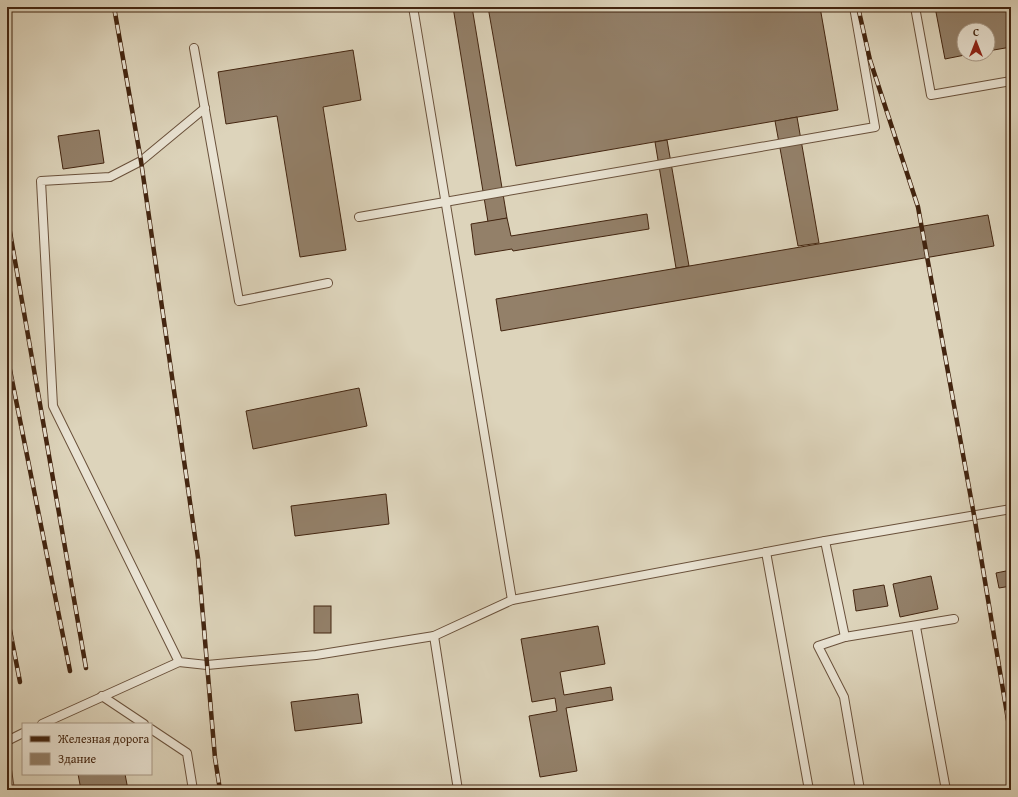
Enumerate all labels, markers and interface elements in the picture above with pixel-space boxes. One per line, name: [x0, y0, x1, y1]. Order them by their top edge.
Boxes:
north arrow: [956, 22, 996, 62]
text: С: [973, 24, 979, 40]
legend: [22, 723, 152, 775]
text: Железная дорога: [57, 730, 149, 747]
text: Здание: [58, 750, 97, 767]

